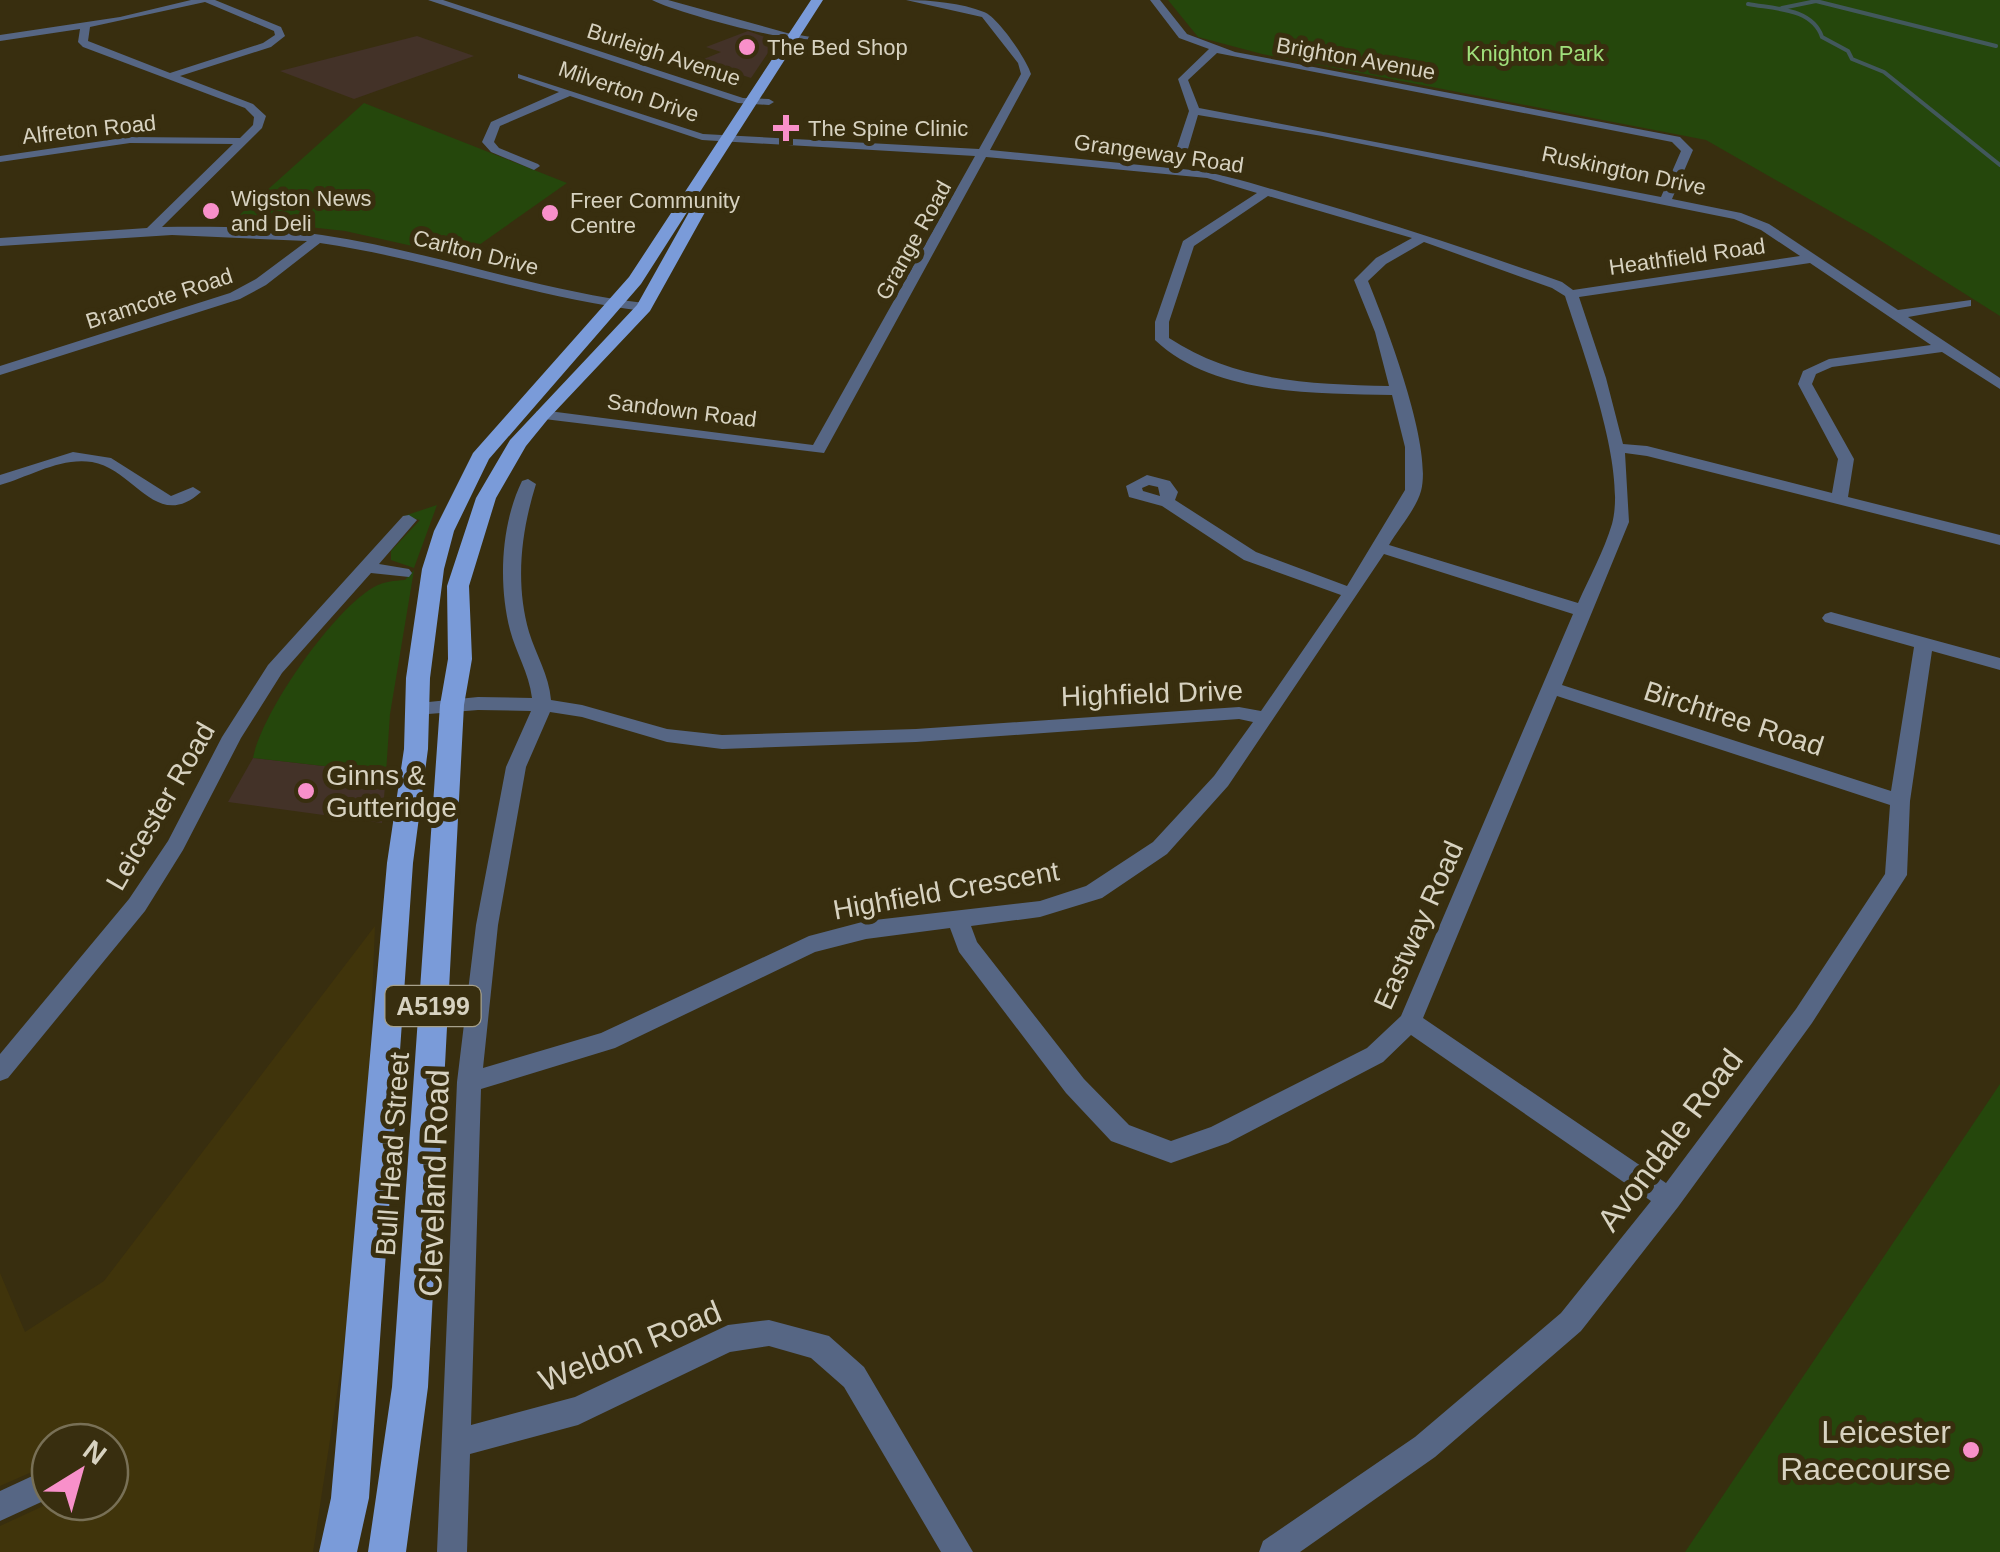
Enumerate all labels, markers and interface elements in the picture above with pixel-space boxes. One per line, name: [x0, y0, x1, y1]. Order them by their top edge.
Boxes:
street label: Burleigh Avenue: [584, 18, 744, 91]
street label: Brighton Avenue: [1274, 32, 1437, 85]
place label: The Bed Shop: [767, 35, 908, 60]
marker: The Bed Shop: [736, 36, 758, 58]
park label: Knighton Park: [1466, 41, 1605, 66]
street label: Milverton Drive: [555, 56, 702, 127]
street label: Alfreton Road: [21, 110, 157, 149]
marker: The Spine Clinic: [773, 115, 799, 141]
place label: The Spine Clinic: [808, 116, 968, 141]
street label: Grangeway Road: [1072, 129, 1245, 178]
street label: Ruskington Drive: [1539, 141, 1708, 200]
street label: Grange Road: [870, 176, 956, 304]
place label: Wigston News and Deli: [231, 186, 372, 236]
place label: Freer Community Centre: [570, 188, 740, 238]
marker: Wigston News and Deli: [200, 200, 222, 222]
marker: Freer Community Centre: [539, 202, 561, 224]
street label: Carlton Drive: [411, 225, 541, 280]
street label: Heathfield Road: [1607, 233, 1767, 280]
street label: Bramcote Road: [83, 263, 236, 334]
street label: Sandown Road: [606, 389, 758, 432]
street label: Highfield Drive: [1060, 675, 1244, 712]
street label: Birchtree Road: [1640, 675, 1827, 762]
street label: Leicester Road: [100, 717, 221, 896]
place label: Ginns & Gutteridge: [326, 760, 457, 823]
marker: Ginns & Gutteridge: [295, 780, 317, 802]
street label: Eastway Road: [1368, 836, 1469, 1014]
street label: Highfield Crescent: [831, 855, 1062, 926]
road number: A5199: [386, 986, 480, 1026]
street label: Avondale Road: [1590, 1042, 1750, 1238]
street label: Bull Head Street: [370, 1051, 415, 1257]
street label: Cleveland Road: [412, 1069, 456, 1297]
street label: Weldon Road: [534, 1293, 726, 1399]
place label: Leicester Racecourse: [1780, 1414, 1951, 1487]
north arrow: [30, 1422, 130, 1522]
text: N: [77, 1434, 112, 1471]
marker: Leicester Racecourse: [1960, 1439, 1982, 1461]

